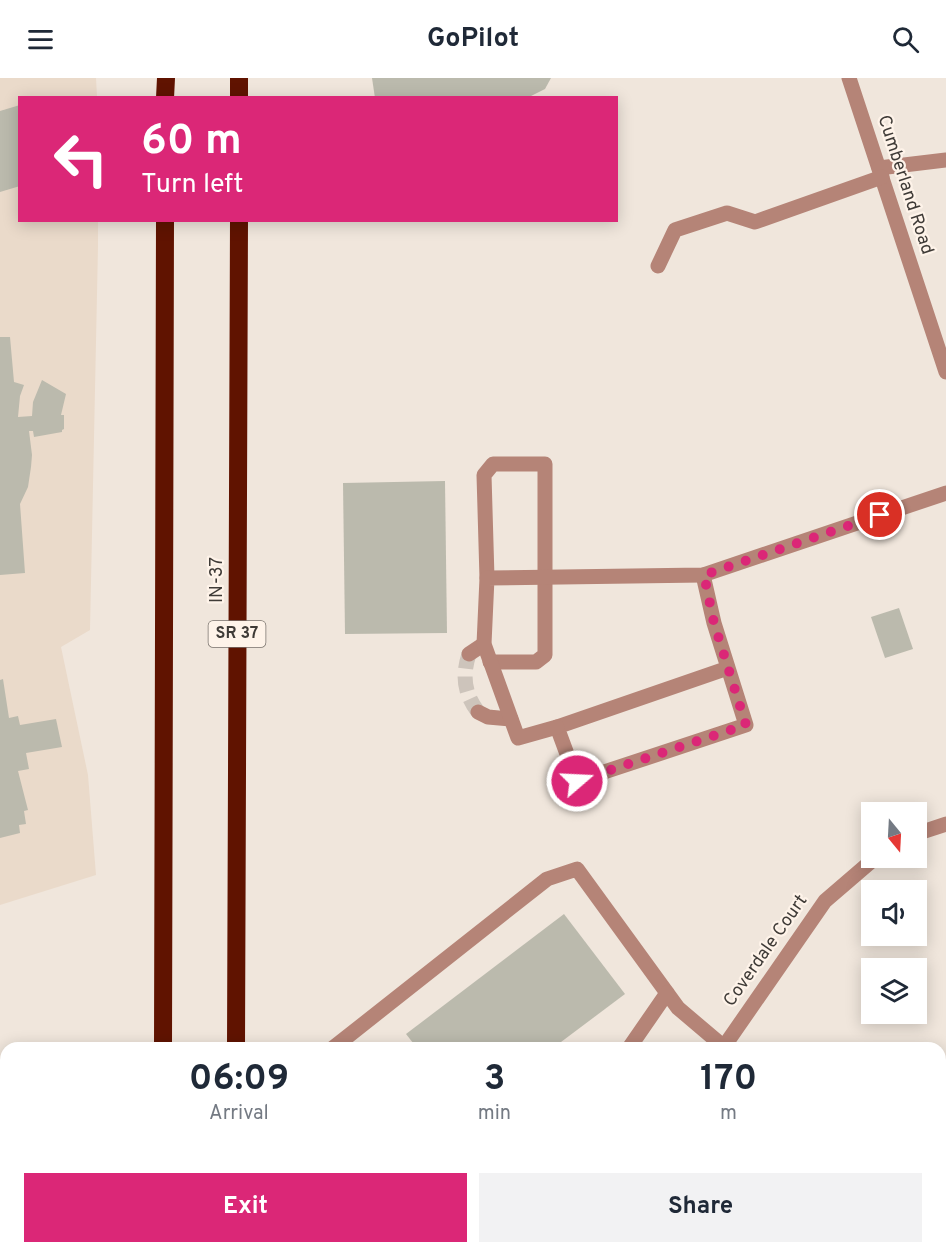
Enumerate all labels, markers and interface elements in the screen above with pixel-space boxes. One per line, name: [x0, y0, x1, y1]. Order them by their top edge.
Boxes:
text: GoPilot: [427, 22, 519, 56]
icon: menu: [24, 23, 57, 56]
icon: search: [889, 23, 922, 56]
street label: Cumberland Road: [872, 112, 938, 258]
text: 60 m: [141, 116, 242, 169]
icon: left: [42, 120, 120, 198]
text: Turn left: [141, 168, 243, 202]
pin: [854, 489, 905, 540]
icon: arrive: [863, 498, 896, 531]
street label: IN-37: [206, 557, 229, 603]
road number: SR 37: [208, 621, 266, 647]
position arrow: [545, 749, 609, 813]
north arrow: [861, 802, 927, 868]
map controls: [861, 802, 927, 1024]
button: sound: [861, 880, 927, 946]
street label: Coverdale Court: [719, 891, 813, 1011]
button: layers: [861, 958, 927, 1024]
text: 06:09: [189, 1057, 289, 1103]
text: 3: [484, 1057, 505, 1103]
text: 170: [700, 1057, 757, 1103]
text: Arrival: [209, 1101, 269, 1127]
text: min: [478, 1101, 511, 1127]
text: m: [720, 1101, 737, 1127]
button: Exit: [24, 1173, 467, 1242]
button: Share: [479, 1173, 922, 1242]

